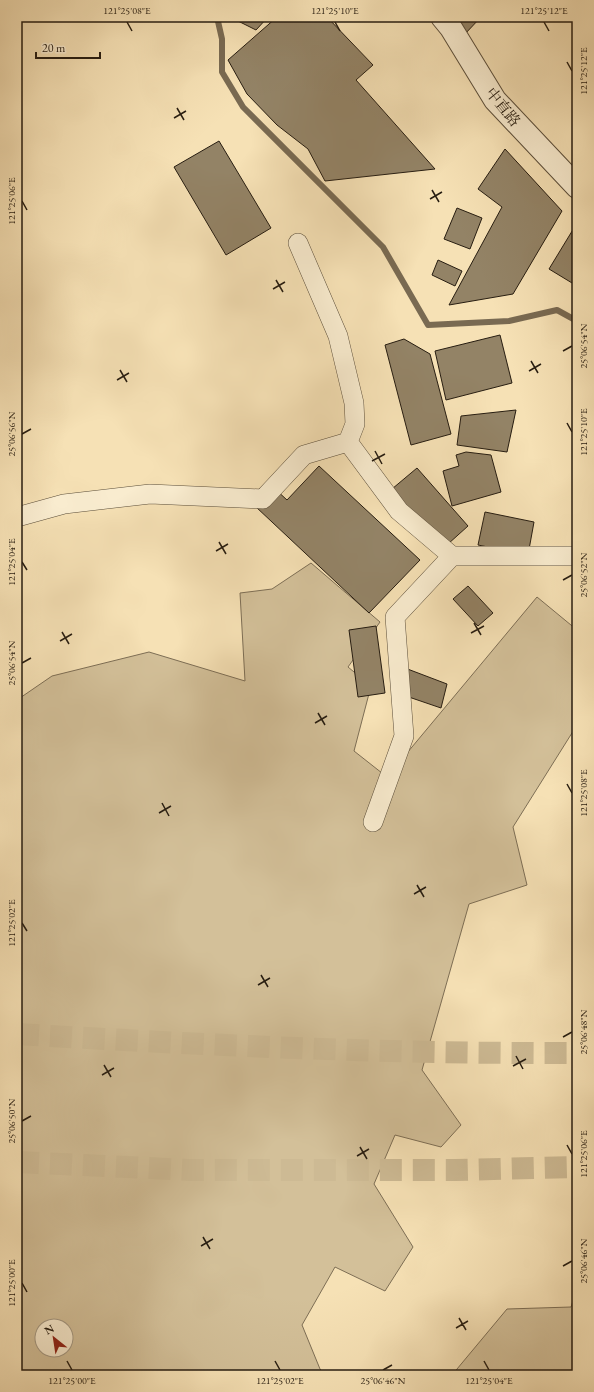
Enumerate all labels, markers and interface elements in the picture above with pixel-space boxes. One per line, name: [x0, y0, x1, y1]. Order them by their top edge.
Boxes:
text: 121°25'08"E: [103, 4, 151, 17]
text: 121°25'10"E: [311, 4, 359, 17]
text: 121°25'12"E: [520, 4, 568, 17]
scale bar: [36, 34, 100, 60]
text: 20 m: [42, 40, 66, 56]
text: 121°25'12"E: [577, 47, 590, 95]
street label: 中直路: [482, 83, 525, 130]
text: 121°25'06"E: [5, 177, 18, 225]
text: 25°06'54"N: [577, 323, 590, 368]
text: 121°25'10"E: [577, 408, 590, 456]
text: 25°06'56"N: [5, 411, 18, 456]
text: 121°25'04"E: [5, 538, 18, 586]
text: 25°06'52"N: [577, 552, 590, 597]
text: 25°06'54"N: [5, 640, 18, 685]
text: 121°25'08"E: [577, 769, 590, 817]
text: 121°25'02"E: [5, 899, 18, 947]
text: 25°06'48"N: [577, 1009, 590, 1054]
text: 25°06'50"N: [5, 1098, 18, 1143]
text: 121°25'06"E: [577, 1130, 590, 1178]
text: 25°06'46"N: [577, 1238, 590, 1283]
text: 121°25'00"E: [5, 1259, 18, 1307]
north arrow: [34, 1318, 74, 1358]
text: N: [42, 1321, 56, 1338]
text: 121°25'00"E: [48, 1374, 96, 1387]
text: 121°25'02"E: [256, 1374, 304, 1387]
text: 25°06'46"N: [361, 1374, 406, 1387]
text: 121°25'04"E: [465, 1374, 513, 1387]

